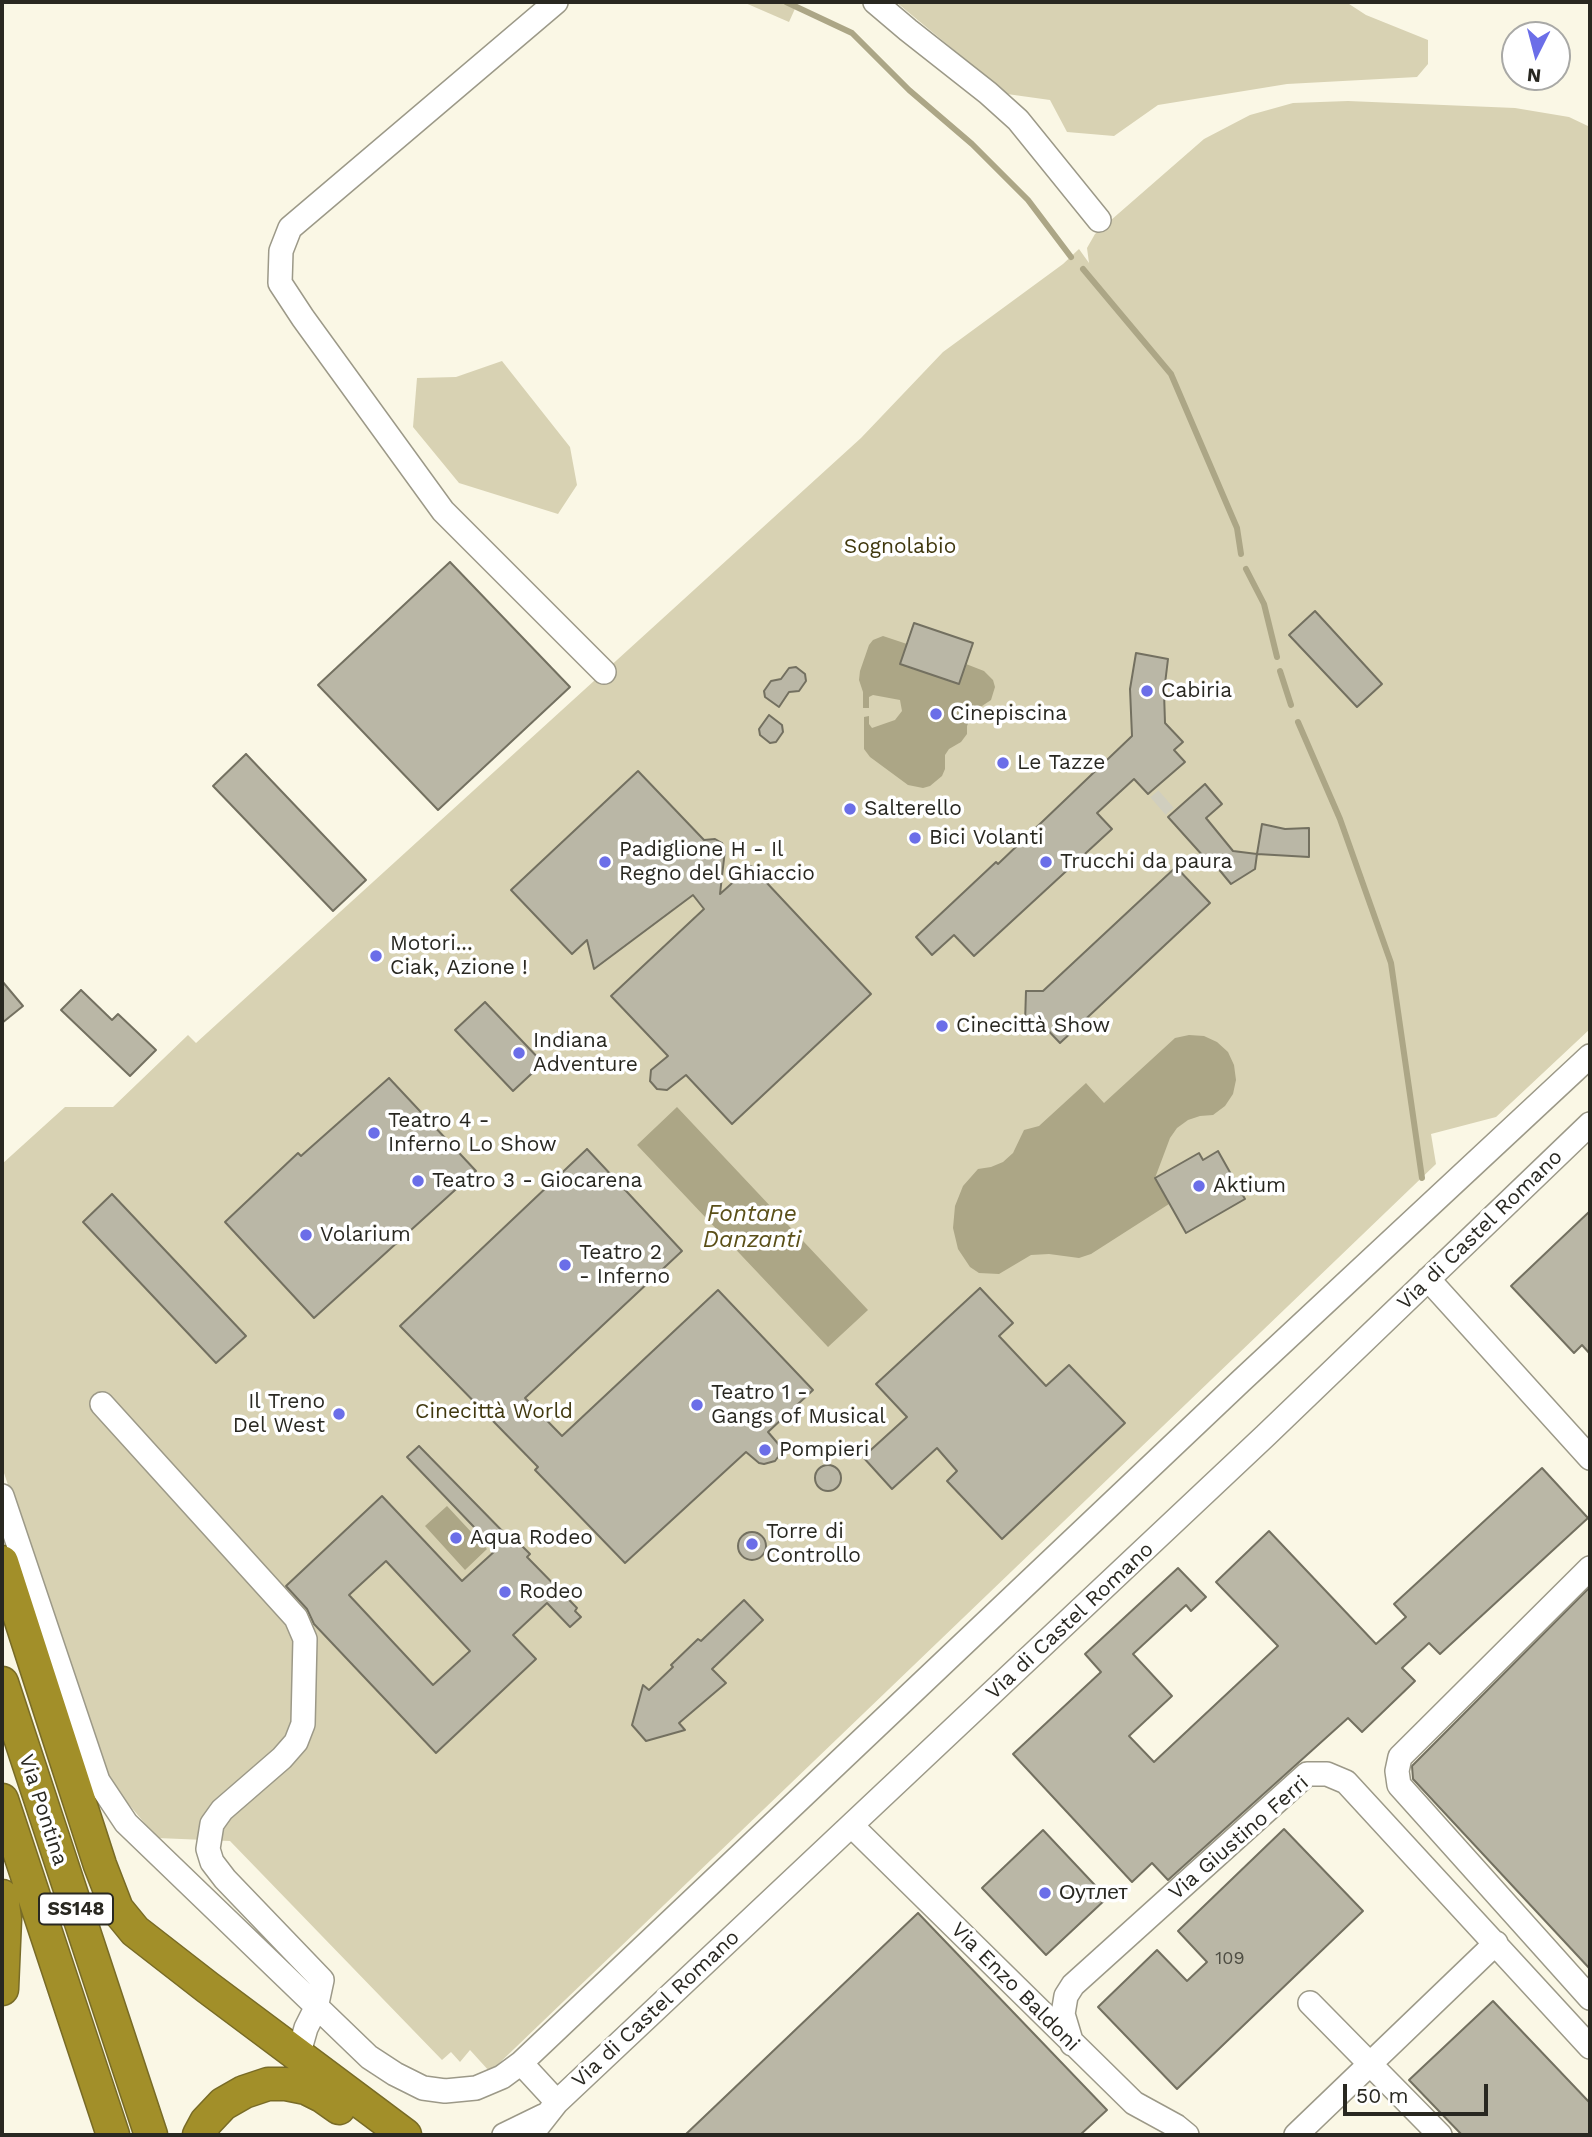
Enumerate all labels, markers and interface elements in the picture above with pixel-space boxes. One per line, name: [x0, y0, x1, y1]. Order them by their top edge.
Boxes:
north arrow: [1501, 21, 1571, 91]
text: N: [1526, 63, 1542, 88]
park label: Sognolabio: [844, 534, 956, 560]
place label: Cabiria: [1161, 678, 1232, 704]
marker: Cabiria: [1139, 683, 1155, 699]
place label: Cinepiscina: [950, 701, 1067, 727]
marker: Cinepiscina: [928, 706, 944, 722]
place label: Le Tazze: [1017, 750, 1105, 776]
marker: Le Tazze: [995, 755, 1011, 771]
place label: Salterello: [864, 796, 962, 822]
marker: Salterello: [842, 801, 858, 817]
place label: Bici Volanti: [929, 825, 1044, 851]
marker: Bici Volanti: [907, 830, 923, 846]
place label: Padiglione H - Il Regno del Ghiaccio: [619, 837, 815, 887]
place label: Trucchi da paura: [1060, 849, 1232, 875]
marker: Padiglione H - Il Regno del Ghiaccio: [597, 854, 613, 870]
marker: Trucchi da paura: [1038, 854, 1054, 870]
place label: Motori... Ciak, Azione !: [390, 931, 528, 981]
marker: Motori... Ciak, Azione !: [368, 948, 384, 964]
place label: Cinecittà Show: [956, 1013, 1110, 1039]
marker: Cinecittà Show: [934, 1018, 950, 1034]
place label: Indiana Adventure: [533, 1028, 638, 1078]
marker: Indiana Adventure: [511, 1045, 527, 1061]
place label: Teatro 4 - Inferno Lo Show: [388, 1108, 557, 1158]
marker: Teatro 4 - Inferno Lo Show: [366, 1125, 382, 1141]
street label: Via di Castel Romano: [1392, 1145, 1568, 1315]
place label: Teatro 3 - Giocarena: [432, 1168, 642, 1194]
marker: Teatro 3 - Giocarena: [410, 1173, 426, 1189]
place label: Aktium: [1213, 1173, 1286, 1199]
marker: Aktium: [1191, 1178, 1207, 1194]
water label: Fontane Danzanti: [703, 1200, 801, 1254]
place label: Volarium: [320, 1222, 411, 1248]
marker: Volarium: [298, 1227, 314, 1243]
place label: Teatro 2 - Inferno: [579, 1240, 670, 1290]
marker: Teatro 2 - Inferno: [557, 1257, 573, 1273]
place label: Teatro 1 - Gangs of Musical: [711, 1380, 886, 1430]
place label: Il Treno Del West: [233, 1389, 325, 1439]
marker: Teatro 1 - Gangs of Musical: [689, 1397, 705, 1413]
park label: Cinecittà World: [415, 1399, 573, 1425]
marker: Il Treno Del West: [331, 1406, 347, 1422]
place label: Pompieri: [779, 1437, 869, 1463]
marker: Pompieri: [757, 1442, 773, 1458]
place label: Torre di Controllo: [766, 1519, 861, 1569]
place label: Aqua Rodeo: [470, 1525, 593, 1551]
marker: Aqua Rodeo: [448, 1530, 464, 1546]
marker: Torre di Controllo: [744, 1536, 760, 1552]
street label: Via di Castel Romano: [981, 1537, 1159, 1705]
place label: Rodeo: [519, 1579, 583, 1605]
marker: Rodeo: [497, 1584, 513, 1600]
street label: Via Pontina: [13, 1751, 73, 1869]
street label: Via Giustino Ferri: [1164, 1771, 1314, 1905]
place label: Оутлет: [1059, 1880, 1128, 1906]
marker: Оутлет: [1037, 1885, 1053, 1901]
road number: SS148: [39, 1894, 113, 1924]
street label: Via Enzo Baldoni: [945, 1917, 1085, 2057]
street label: Via di Castel Romano: [567, 1925, 745, 2093]
house number: 109: [1215, 1948, 1245, 1970]
scale bar: [1347, 2070, 1492, 2114]
text: 50 m: [1356, 2083, 1408, 2108]

